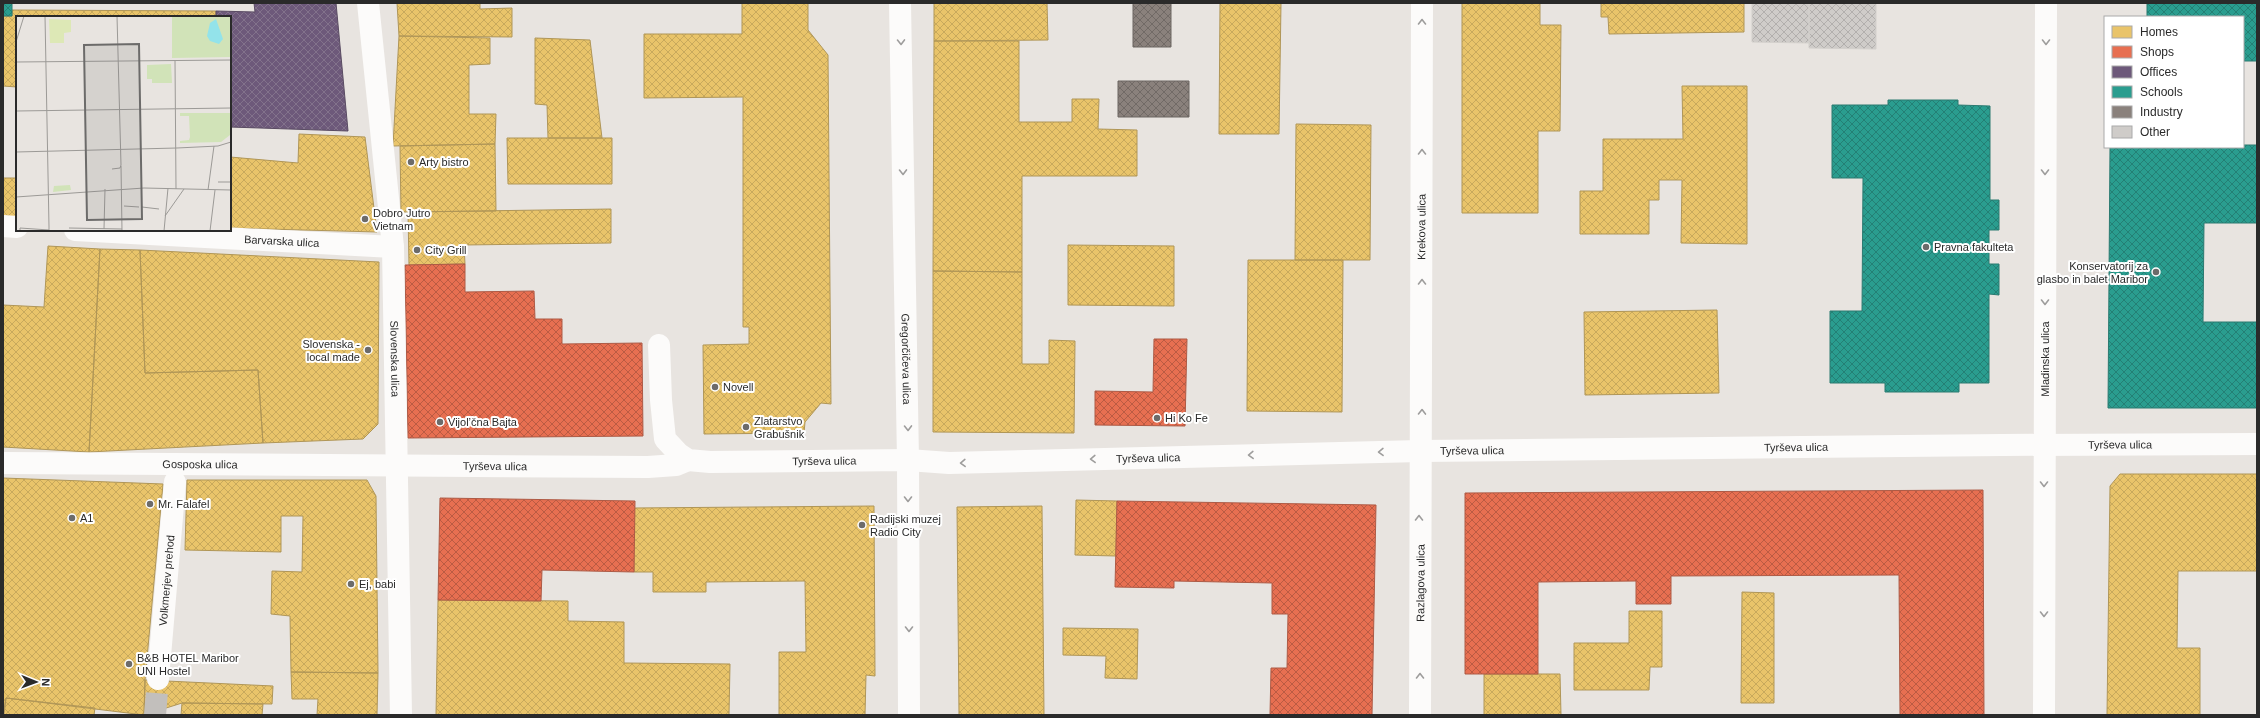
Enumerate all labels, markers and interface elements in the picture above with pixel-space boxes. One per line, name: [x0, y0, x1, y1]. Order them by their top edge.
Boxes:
inset map: [16, 16, 231, 231]
legend: [2104, 16, 2244, 148]
one-way arrow: [1418, 19, 1426, 25]
text: Homes: [2140, 25, 2178, 39]
one-way arrow: [897, 39, 905, 45]
one-way arrow: [2042, 39, 2050, 45]
text: Shops: [2140, 45, 2174, 59]
text: Offices: [2140, 65, 2177, 79]
text: Schools: [2140, 85, 2183, 99]
text: Industry: [2140, 105, 2183, 119]
text: Other: [2140, 125, 2170, 139]
one-way arrow: [1418, 149, 1426, 155]
place label: Arty bistro: [419, 156, 469, 168]
marker: Arty bistro: [406, 157, 416, 167]
one-way arrow: [899, 169, 907, 175]
one-way arrow: [2041, 169, 2049, 175]
street label: Krekova ulica: [1415, 193, 1427, 260]
place label: Dobro Jutro Vietnam: [373, 207, 430, 232]
marker: Dobro Jutro Vietnam: [360, 214, 370, 224]
street label: Barvarska ulica: [244, 233, 320, 249]
place label: Pravna fakulteta: [1934, 241, 2014, 253]
marker: Pravna fakulteta: [1921, 242, 1931, 252]
place label: City Grill: [425, 244, 467, 256]
marker: City Grill: [412, 245, 422, 255]
place label: Konservatorij za glasbo in balet Maribor: [2037, 260, 2149, 285]
marker: Konservatorij za glasbo in balet Maribor: [2151, 267, 2161, 277]
one-way arrow: [1418, 279, 1426, 285]
one-way arrow: [2041, 299, 2049, 305]
street label: Gregorčičeva ulica: [899, 313, 913, 406]
street label: Slovenska ulica: [388, 320, 402, 398]
street label: Mladinska ulica: [2039, 320, 2051, 397]
place label: Slovenska - local made: [303, 338, 360, 363]
marker: Slovenska - local made: [363, 345, 373, 355]
place label: Novell: [723, 381, 754, 393]
marker: Novell: [710, 382, 720, 392]
one-way arrow: [1418, 409, 1426, 415]
place label: Hi Ko Fe: [1165, 412, 1208, 424]
marker: Hi Ko Fe: [1152, 413, 1162, 423]
place label: Zlatarstvo Grabušnik: [754, 415, 805, 440]
place label: Vijol’čna Bajta: [448, 416, 518, 428]
marker: Vijol’čna Bajta: [435, 417, 445, 427]
marker: Zlatarstvo Grabušnik: [741, 422, 751, 432]
one-way arrow: [904, 425, 912, 431]
street label: Tyrševa ulica: [2088, 438, 2153, 451]
street label: Tyrševa ulica: [1764, 441, 1829, 453]
street label: Tyrševa ulica: [1440, 444, 1505, 457]
one-way arrow: [1378, 448, 1384, 456]
street label: Tyrševa ulica: [1116, 451, 1181, 465]
one-way arrow: [1248, 451, 1254, 459]
street label: Tyrševa ulica: [792, 455, 857, 467]
one-way arrow: [1090, 455, 1096, 464]
street label: Gosposka ulica: [162, 458, 239, 470]
one-way arrow: [960, 459, 966, 467]
street label: Tyrševa ulica: [463, 460, 528, 472]
one-way arrow: [2040, 481, 2048, 487]
one-way arrow: [904, 496, 912, 502]
place label: Mr. Falafel: [158, 498, 209, 510]
marker: Mr. Falafel: [145, 499, 155, 509]
place label: A1: [80, 512, 93, 524]
marker: A1: [67, 513, 77, 523]
place label: Radijski muzej Radio City: [870, 513, 941, 538]
one-way arrow: [1415, 515, 1423, 521]
marker: Radijski muzej Radio City: [857, 520, 867, 530]
street label: Volkmerjev prehod: [157, 534, 176, 626]
street label: Razlagova ulica: [1414, 543, 1426, 622]
place label: Ej, babi: [359, 578, 396, 590]
marker: Ej, babi: [346, 579, 356, 589]
one-way arrow: [2040, 611, 2048, 617]
one-way arrow: [905, 626, 913, 632]
place label: B&B HOTEL Maribor UNI Hostel: [137, 652, 239, 677]
marker: B&B HOTEL Maribor UNI Hostel: [124, 659, 134, 669]
north arrow: [16, 662, 56, 702]
one-way arrow: [1416, 673, 1424, 679]
text: N: [40, 678, 52, 686]

